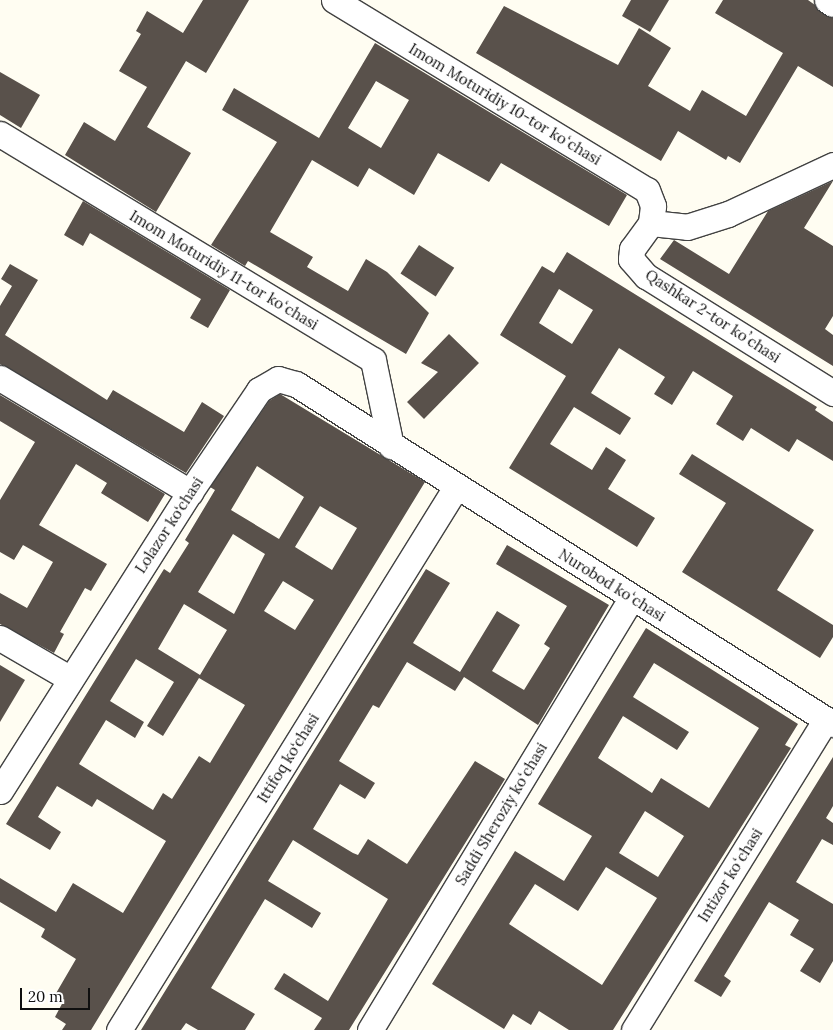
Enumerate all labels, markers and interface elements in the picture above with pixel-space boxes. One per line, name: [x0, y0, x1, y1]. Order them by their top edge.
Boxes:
street label: Imom Moturidiy 10-tor koʻchasi: [406, 39, 604, 169]
street label: Imom Moturidiy 11-tor koʻchasi: [126, 206, 322, 334]
street label: Qashkar 2-tor koʼchasi: [642, 266, 784, 366]
street label: Lolazor ko‘chasi: [131, 474, 207, 576]
street label: Nurobod koʻchasi: [555, 545, 669, 625]
street label: Ittifoq ko‘chasi: [253, 710, 323, 806]
street label: Saddi Sheroziy koʻchasi: [451, 739, 551, 889]
street label: Intizor koʻchasi: [694, 825, 766, 925]
scale bar: [22, 978, 92, 1010]
text: 20 m: [28, 987, 63, 1006]

